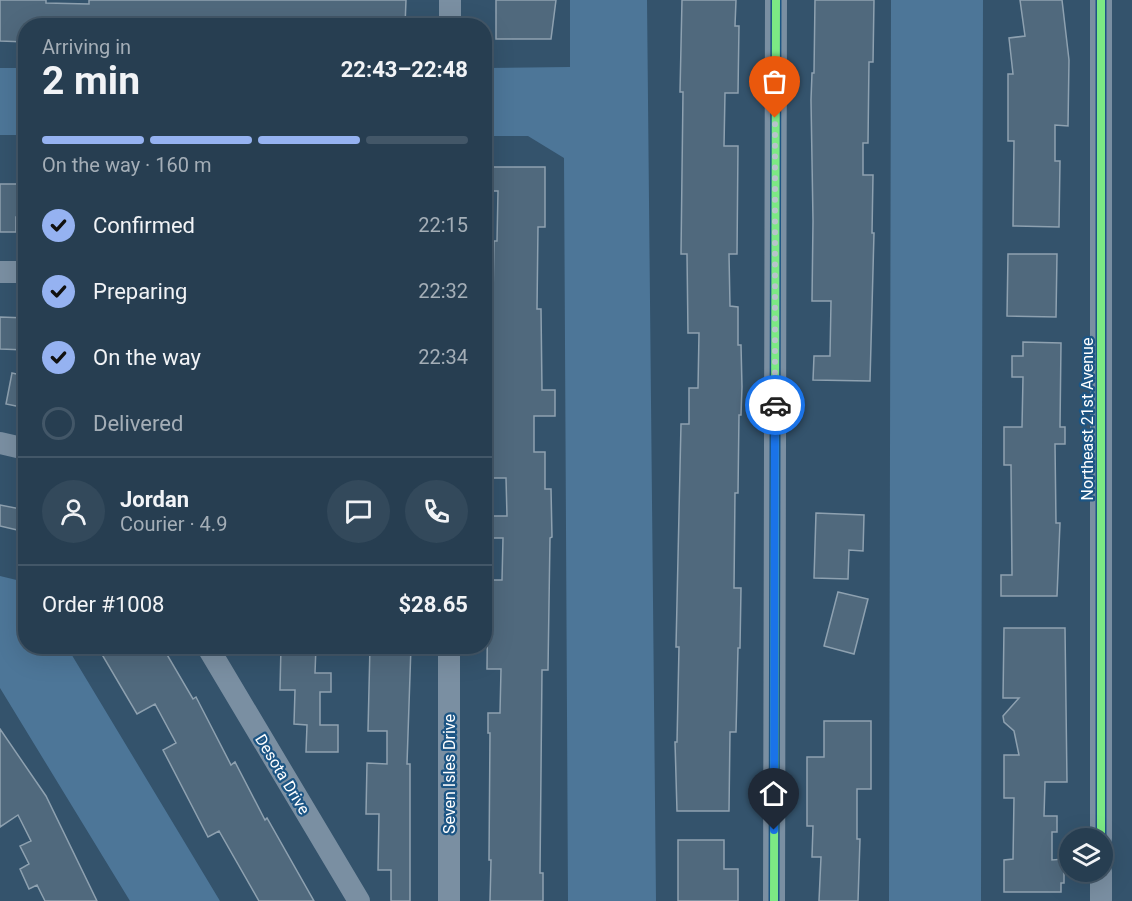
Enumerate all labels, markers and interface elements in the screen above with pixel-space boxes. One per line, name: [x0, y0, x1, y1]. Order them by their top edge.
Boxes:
text: Arriving in: [42, 35, 131, 59]
pin: [749, 56, 800, 118]
text: 22:43–22:48: [341, 57, 468, 82]
text: 2 min: [42, 58, 140, 104]
icon: bag: [758, 65, 791, 98]
text: On the way · 160 m: [42, 153, 211, 177]
icon: check: [42, 209, 75, 242]
text: Confirmed: [93, 213, 195, 238]
text: 22:15: [418, 213, 468, 237]
icon: check: [42, 275, 75, 308]
text: Preparing: [93, 279, 187, 304]
text: 22:32: [418, 279, 468, 303]
street label: Northeast 21st Avenue: [1078, 338, 1097, 500]
icon: check: [42, 341, 75, 374]
text: On the way: [93, 345, 201, 370]
text: 22:34: [418, 345, 468, 369]
courier: [745, 375, 805, 435]
icon: car: [759, 389, 792, 422]
text: Delivered: [93, 411, 183, 436]
button: person: [42, 480, 105, 543]
button: chat: [327, 480, 390, 543]
button: phone: [405, 480, 468, 543]
text: Jordan: [120, 487, 189, 512]
text: Courier · 4.9: [120, 512, 227, 536]
text: Order #1008: [42, 592, 164, 617]
text: $28.65: [399, 592, 468, 617]
street label: Seven Isles Drive: [440, 714, 459, 834]
street label: Desota Drive: [251, 731, 314, 818]
pin: [748, 768, 799, 830]
icon: home: [757, 777, 790, 810]
map controls: [1059, 828, 1113, 882]
button: layers: [1059, 828, 1113, 882]

